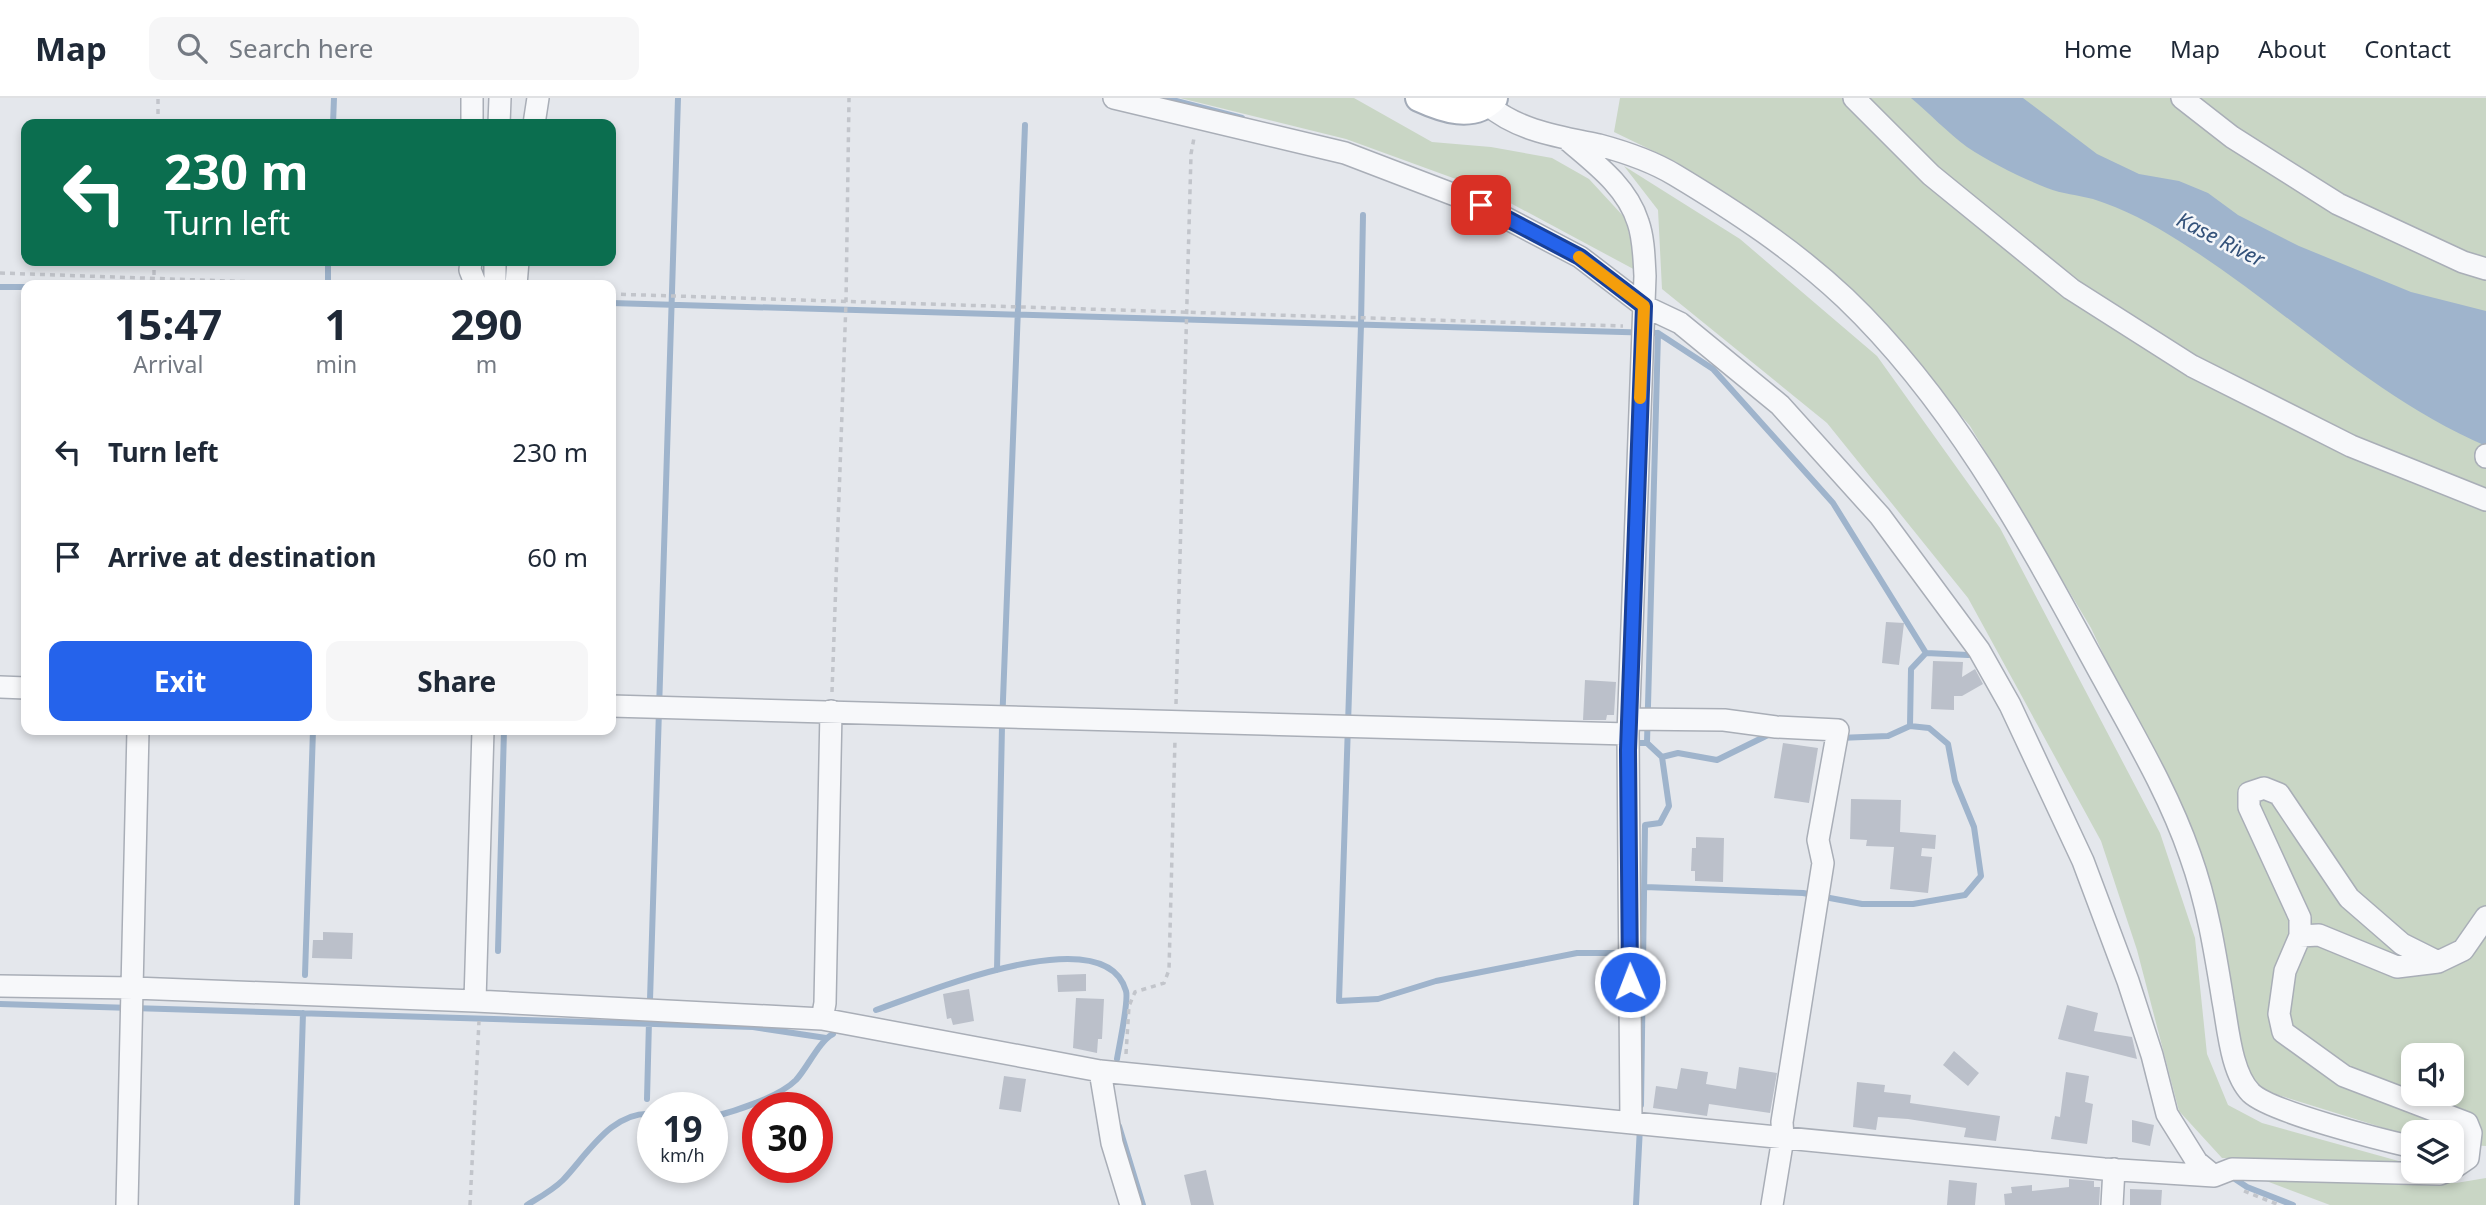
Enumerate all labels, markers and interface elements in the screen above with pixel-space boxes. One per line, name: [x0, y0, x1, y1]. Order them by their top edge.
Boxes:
search box: [149, 17, 639, 80]
text: Map: [35, 26, 107, 71]
icon: search: [173, 29, 211, 67]
text: Search here: [229, 30, 373, 66]
text: Home: [2064, 32, 2132, 65]
text: Map: [2170, 32, 2220, 65]
text: About: [2258, 32, 2326, 65]
text: Contact: [2364, 32, 2451, 65]
text: 230 m: [164, 138, 309, 204]
icon: left: [49, 147, 140, 238]
pin: [1451, 175, 1511, 235]
icon: arrive: [1462, 186, 1500, 224]
text: Turn left: [164, 201, 290, 244]
water label: Kase River: [2172, 205, 2271, 274]
text: 15:47: [114, 295, 222, 352]
text: 1: [324, 295, 348, 352]
text: 290: [451, 295, 523, 352]
text: Arrival: [133, 348, 203, 380]
text: min: [316, 348, 357, 380]
text: m: [476, 348, 497, 380]
icon: left: [49, 433, 87, 471]
text: Turn left: [108, 434, 219, 470]
text: 230 m: [512, 434, 588, 470]
icon: arrive: [49, 538, 87, 576]
text: Arrive at destination: [108, 539, 377, 575]
text: 60 m: [527, 539, 588, 575]
button: Exit: [49, 641, 312, 721]
button: Share: [326, 641, 588, 721]
position arrow: [1593, 945, 1667, 1019]
map controls: [2401, 1043, 2464, 1183]
button: sound: [2401, 1043, 2464, 1106]
speed limit sign: 30: [742, 1092, 833, 1183]
text: 19: [662, 1105, 703, 1152]
button: layers: [2401, 1120, 2464, 1183]
text: km/h: [660, 1143, 705, 1167]

